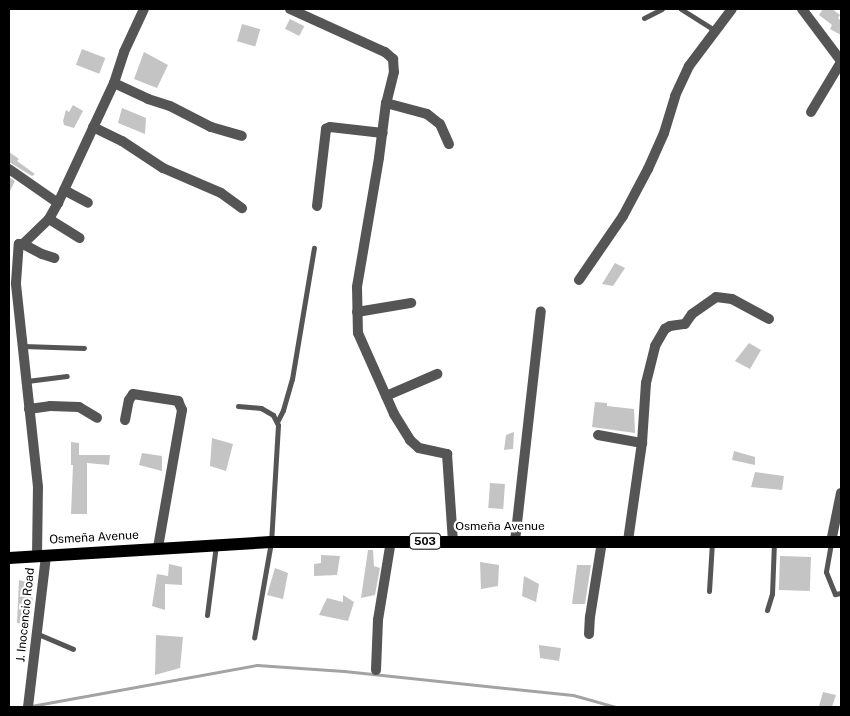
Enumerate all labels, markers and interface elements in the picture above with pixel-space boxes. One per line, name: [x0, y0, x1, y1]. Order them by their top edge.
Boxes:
street label: Osmeña Avenue: [455, 520, 545, 534]
street label: Osmeña Avenue: [49, 528, 139, 548]
road number: 503: [409, 532, 441, 550]
street label: J. Inocencio Road: [14, 567, 38, 663]

